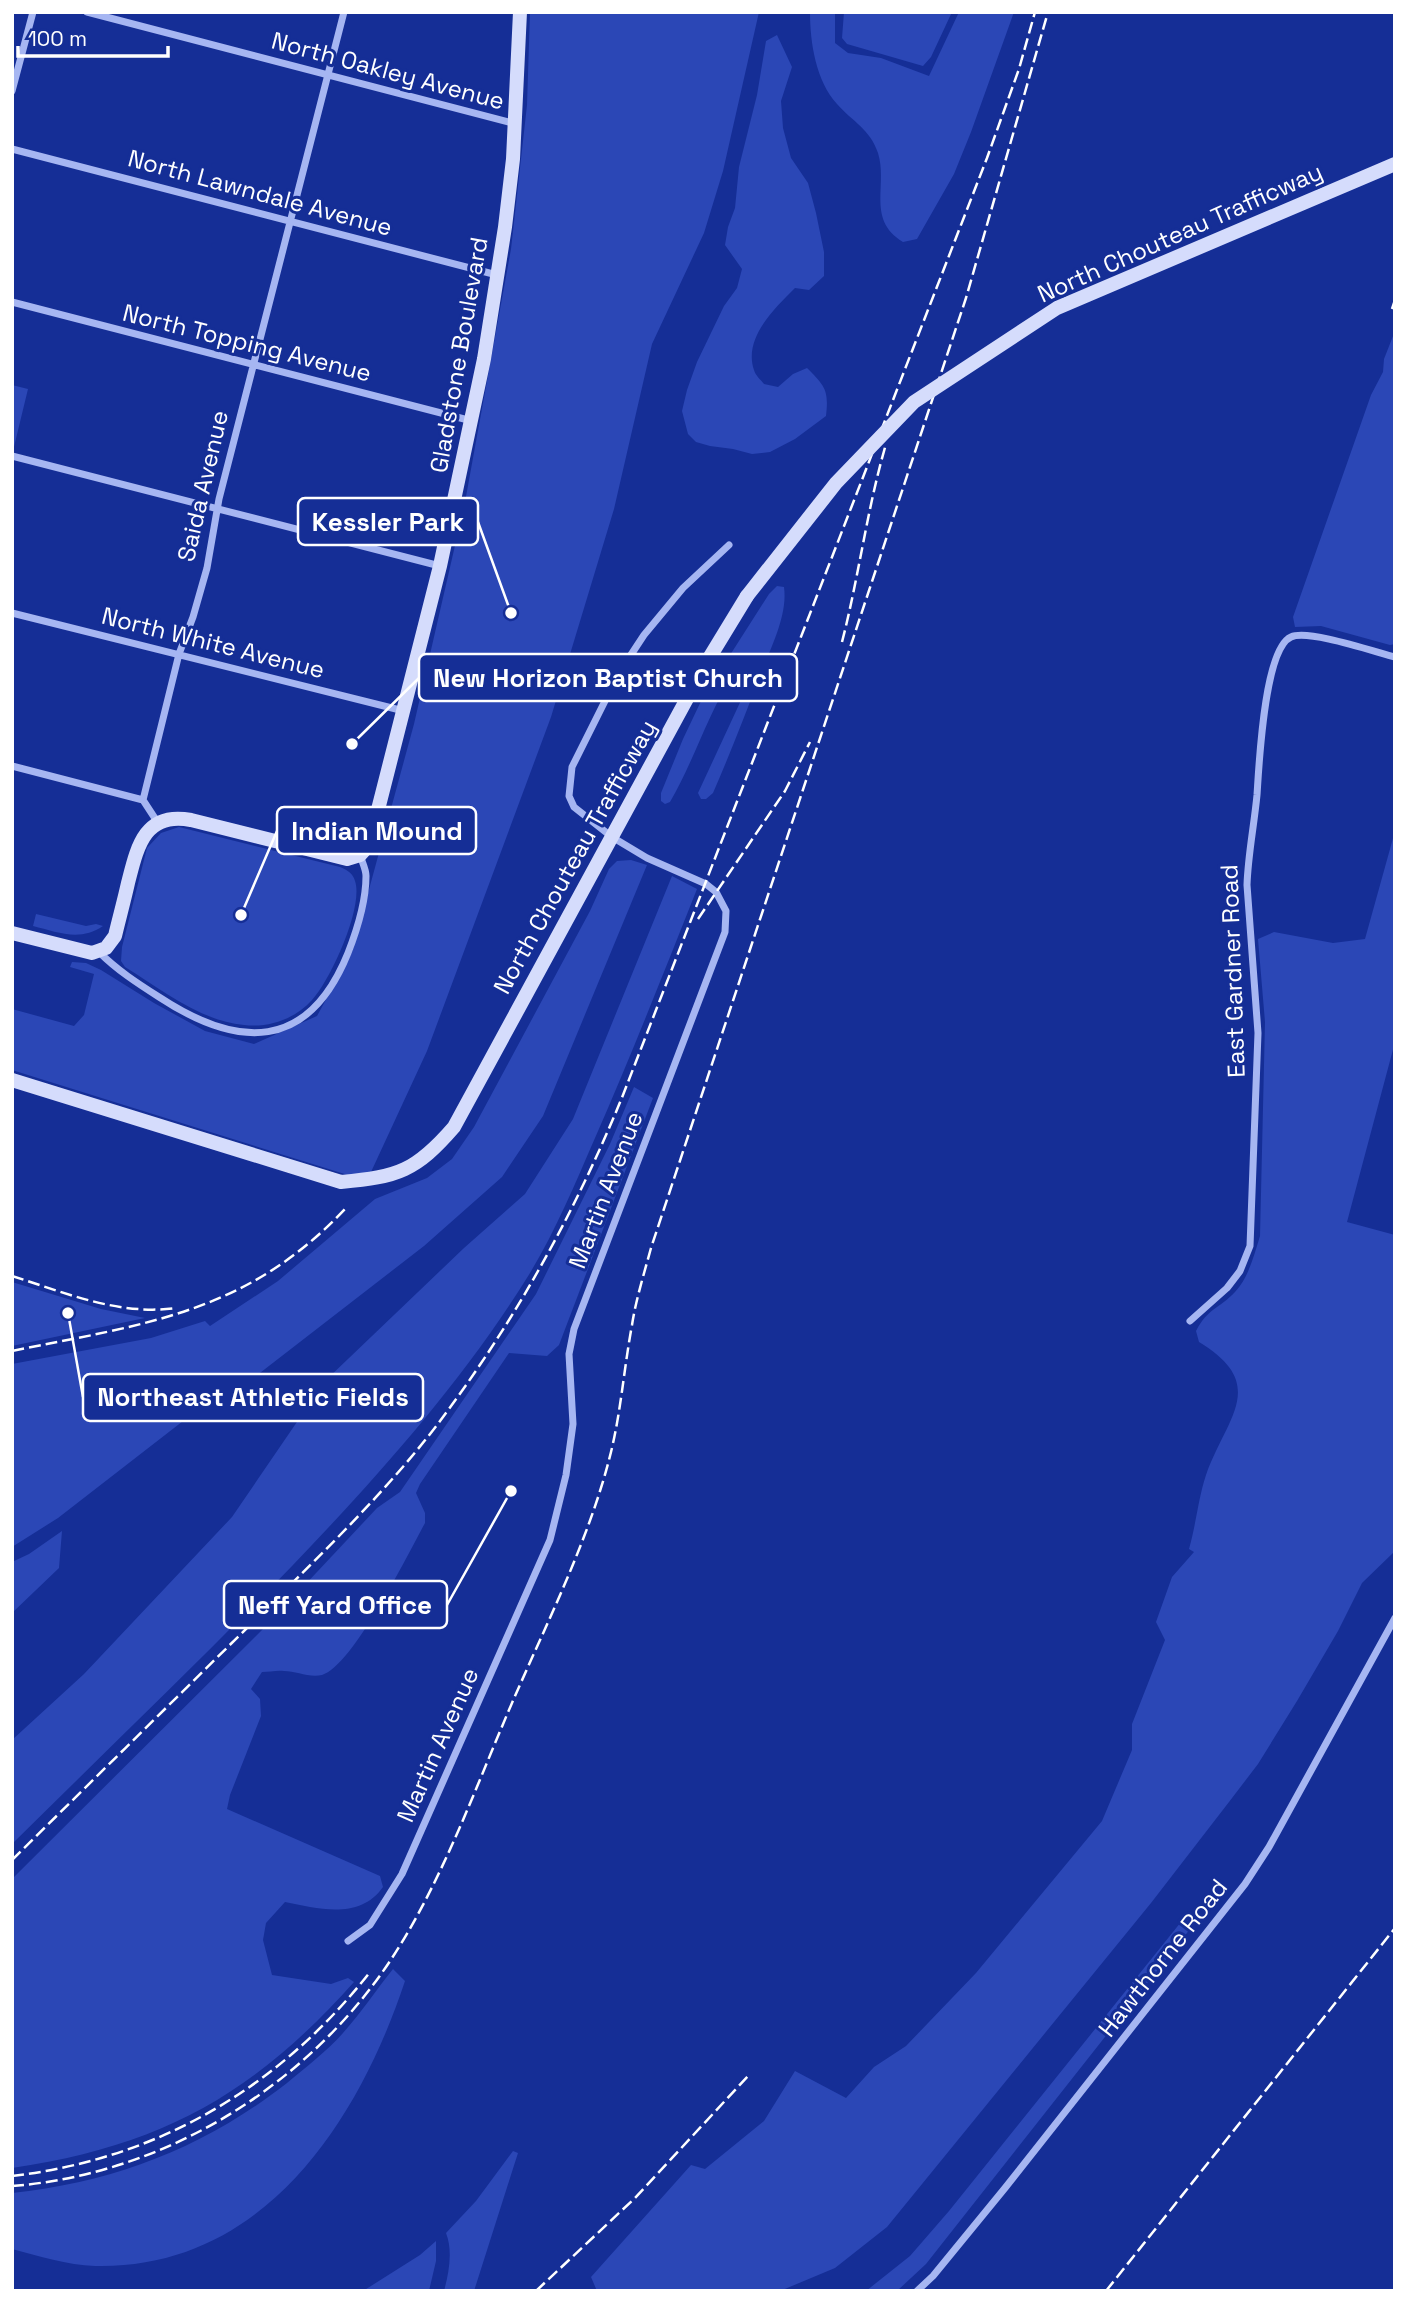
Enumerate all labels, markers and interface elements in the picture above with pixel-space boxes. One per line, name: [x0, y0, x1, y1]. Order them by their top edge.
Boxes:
scale bar: [18, 14, 168, 58]
text: 100 m: [28, 25, 87, 52]
street label: North Oakley Avenue: [268, 25, 508, 117]
street label: North Lawndale Avenue: [125, 142, 396, 243]
street label: North Chouteau Trafficway: [1032, 156, 1327, 310]
street label: Gladstone Boulevard: [422, 235, 495, 475]
street label: North Topping Avenue: [120, 297, 375, 388]
street label: Saida Avenue: [170, 407, 235, 565]
callout: Kessler Park: [298, 498, 478, 545]
text: Kessler Park: [312, 505, 465, 539]
street label: North White Avenue: [98, 600, 328, 685]
callout: New Horizon Baptist Church: [419, 654, 797, 701]
text: New Horizon Baptist Church: [433, 661, 783, 695]
street label: North Chouteau Trafficway: [486, 714, 663, 999]
callout: Indian Mound: [277, 807, 476, 854]
text: Indian Mound: [291, 814, 463, 848]
street label: East Gardner Road: [1213, 864, 1252, 1078]
street label: Martin Avenue: [561, 1107, 650, 1273]
callout: Northeast Athletic Fields: [83, 1374, 423, 1421]
text: Northeast Athletic Fields: [97, 1380, 409, 1414]
callout: Neff Yard Office: [224, 1581, 447, 1628]
text: Neff Yard Office: [238, 1588, 432, 1622]
street label: Martin Avenue: [390, 1663, 485, 1827]
street label: Hawthorne Road: [1091, 1872, 1234, 2043]

